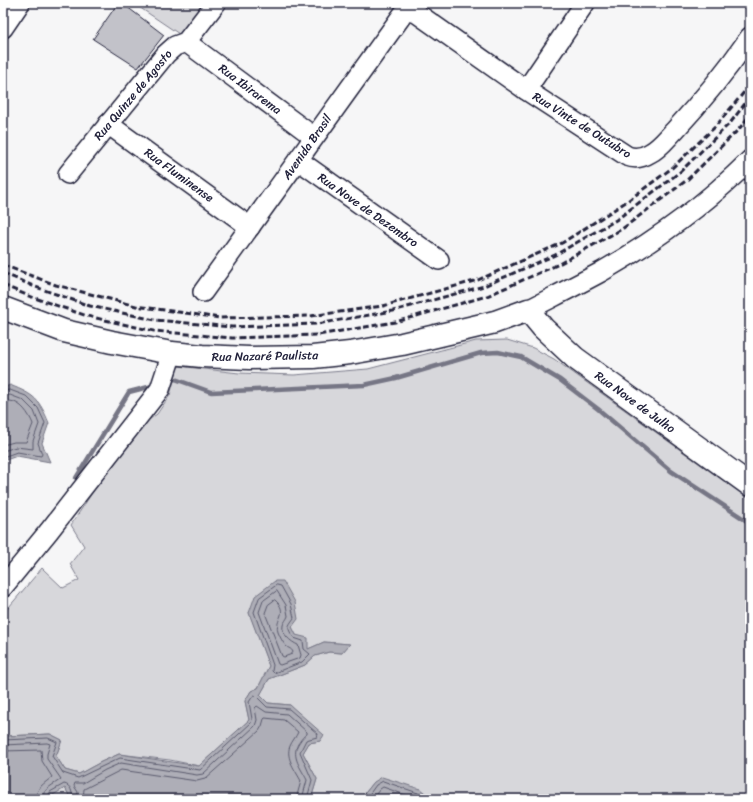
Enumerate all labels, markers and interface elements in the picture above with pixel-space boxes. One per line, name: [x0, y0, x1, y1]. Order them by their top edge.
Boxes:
street label: Rua Quinze de Agosto: [88, 44, 178, 146]
street label: Rua Ibirarema: [214, 58, 286, 120]
street label: Rua Vinte de Outubro: [528, 86, 636, 164]
street label: Avenida Brasil: [276, 109, 338, 185]
street label: Rua Fluminense: [139, 142, 219, 208]
street label: Rua Nove de Dezembro: [313, 167, 423, 253]
street label: Rua Nazaré Paulista: [212, 344, 319, 368]
street label: Rua Nove de Julho: [590, 365, 680, 439]

